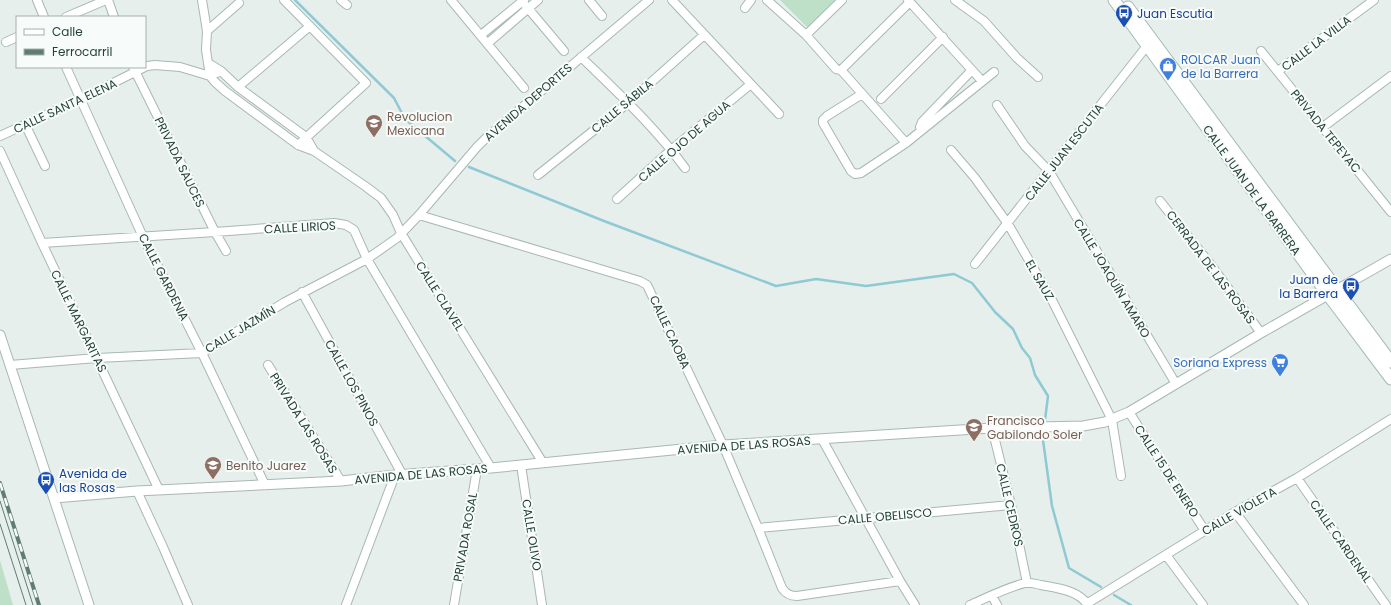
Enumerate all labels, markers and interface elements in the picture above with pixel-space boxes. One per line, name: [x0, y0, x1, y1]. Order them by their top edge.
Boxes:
bus stop icon: Juan Escutia: [1114, 3, 1134, 28]
place label: Juan Escutia: [1137, 5, 1213, 22]
street label: CALLE LA VILLA: [1278, 11, 1354, 75]
legend: [16, 16, 146, 68]
text: Calle: [52, 23, 83, 40]
text: Ferrocarril: [52, 43, 112, 60]
place label: ROLCAR Juan de la Barrera: [1181, 51, 1261, 82]
shop icon: ROLCAR Juan de la Barrera: [1158, 56, 1178, 81]
street label: AVENIDA DEPORTES: [480, 59, 576, 145]
street label: CALLE SANTA ELENA: [10, 75, 120, 137]
street label: CALLE SÁBILA: [588, 75, 656, 137]
street label: PRIVADA TEPEYAC: [1287, 86, 1365, 176]
street label: CALLE OJO DE AGUA: [634, 96, 734, 186]
street label: CALLE JUAN ESCUTIA: [1021, 100, 1107, 204]
place label: Revolucion Mexicana: [387, 108, 452, 139]
school or university icon: Revolucion Mexicana: [364, 113, 384, 138]
street label: PRIVADA SAUCES: [151, 114, 209, 210]
street label: CALLE JUAN DE LA BARRERA: [1199, 121, 1305, 259]
street label: CERRADA DE LAS ROSAS: [1163, 207, 1259, 327]
street label: CALLE JOAQUÍN AMARO: [1070, 215, 1154, 341]
street label: CALLE LIRIOS: [264, 217, 336, 237]
street label: CALLE GARDENIA: [135, 230, 193, 324]
street label: EL SAUZ: [1022, 257, 1058, 303]
street label: CALLE CLAVEL: [412, 258, 468, 334]
street label: CALLE MARGARITAS: [47, 267, 111, 375]
place label: Juan de la Barrera: [1279, 271, 1338, 302]
bus stop icon: Juan de la Barrera: [1341, 276, 1361, 301]
street label: CALLE CAOBA: [646, 292, 694, 372]
street label: CALLE JAZMÍN: [201, 301, 279, 357]
street label: CALLE LOS PINOS: [321, 337, 383, 429]
supermarket icon: Soriana Express: [1270, 352, 1290, 377]
place label: Soriana Express: [1173, 354, 1267, 371]
street label: PRIVADA LAS ROSAS: [266, 369, 342, 477]
place label: Francisco Gabilondo Soler: [987, 412, 1083, 443]
school or university icon: Francisco Gabilondo Soler: [964, 417, 984, 442]
street label: CALLE 15 DE ENERO: [1131, 422, 1203, 520]
street label: AVENIDA DE LAS ROSAS: [677, 432, 811, 458]
school or university icon: Benito Juarez: [203, 455, 223, 480]
place label: Benito Juarez: [226, 457, 306, 474]
street label: AVENIDA DE LAS ROSAS: [354, 460, 488, 488]
street label: CALLE CEDROS: [992, 462, 1028, 548]
place label: Avenida de las Rosas: [59, 465, 127, 496]
bus stop icon: Avenida de las Rosas: [36, 470, 56, 495]
street label: CALLE VIOLETA: [1199, 483, 1279, 539]
street label: PRIVADA ROSAL: [449, 491, 481, 583]
street label: CALLE CARDENAL: [1306, 496, 1376, 586]
street label: CALLE OLIVO: [518, 498, 546, 572]
street label: CALLE OBELISCO: [837, 503, 933, 529]

